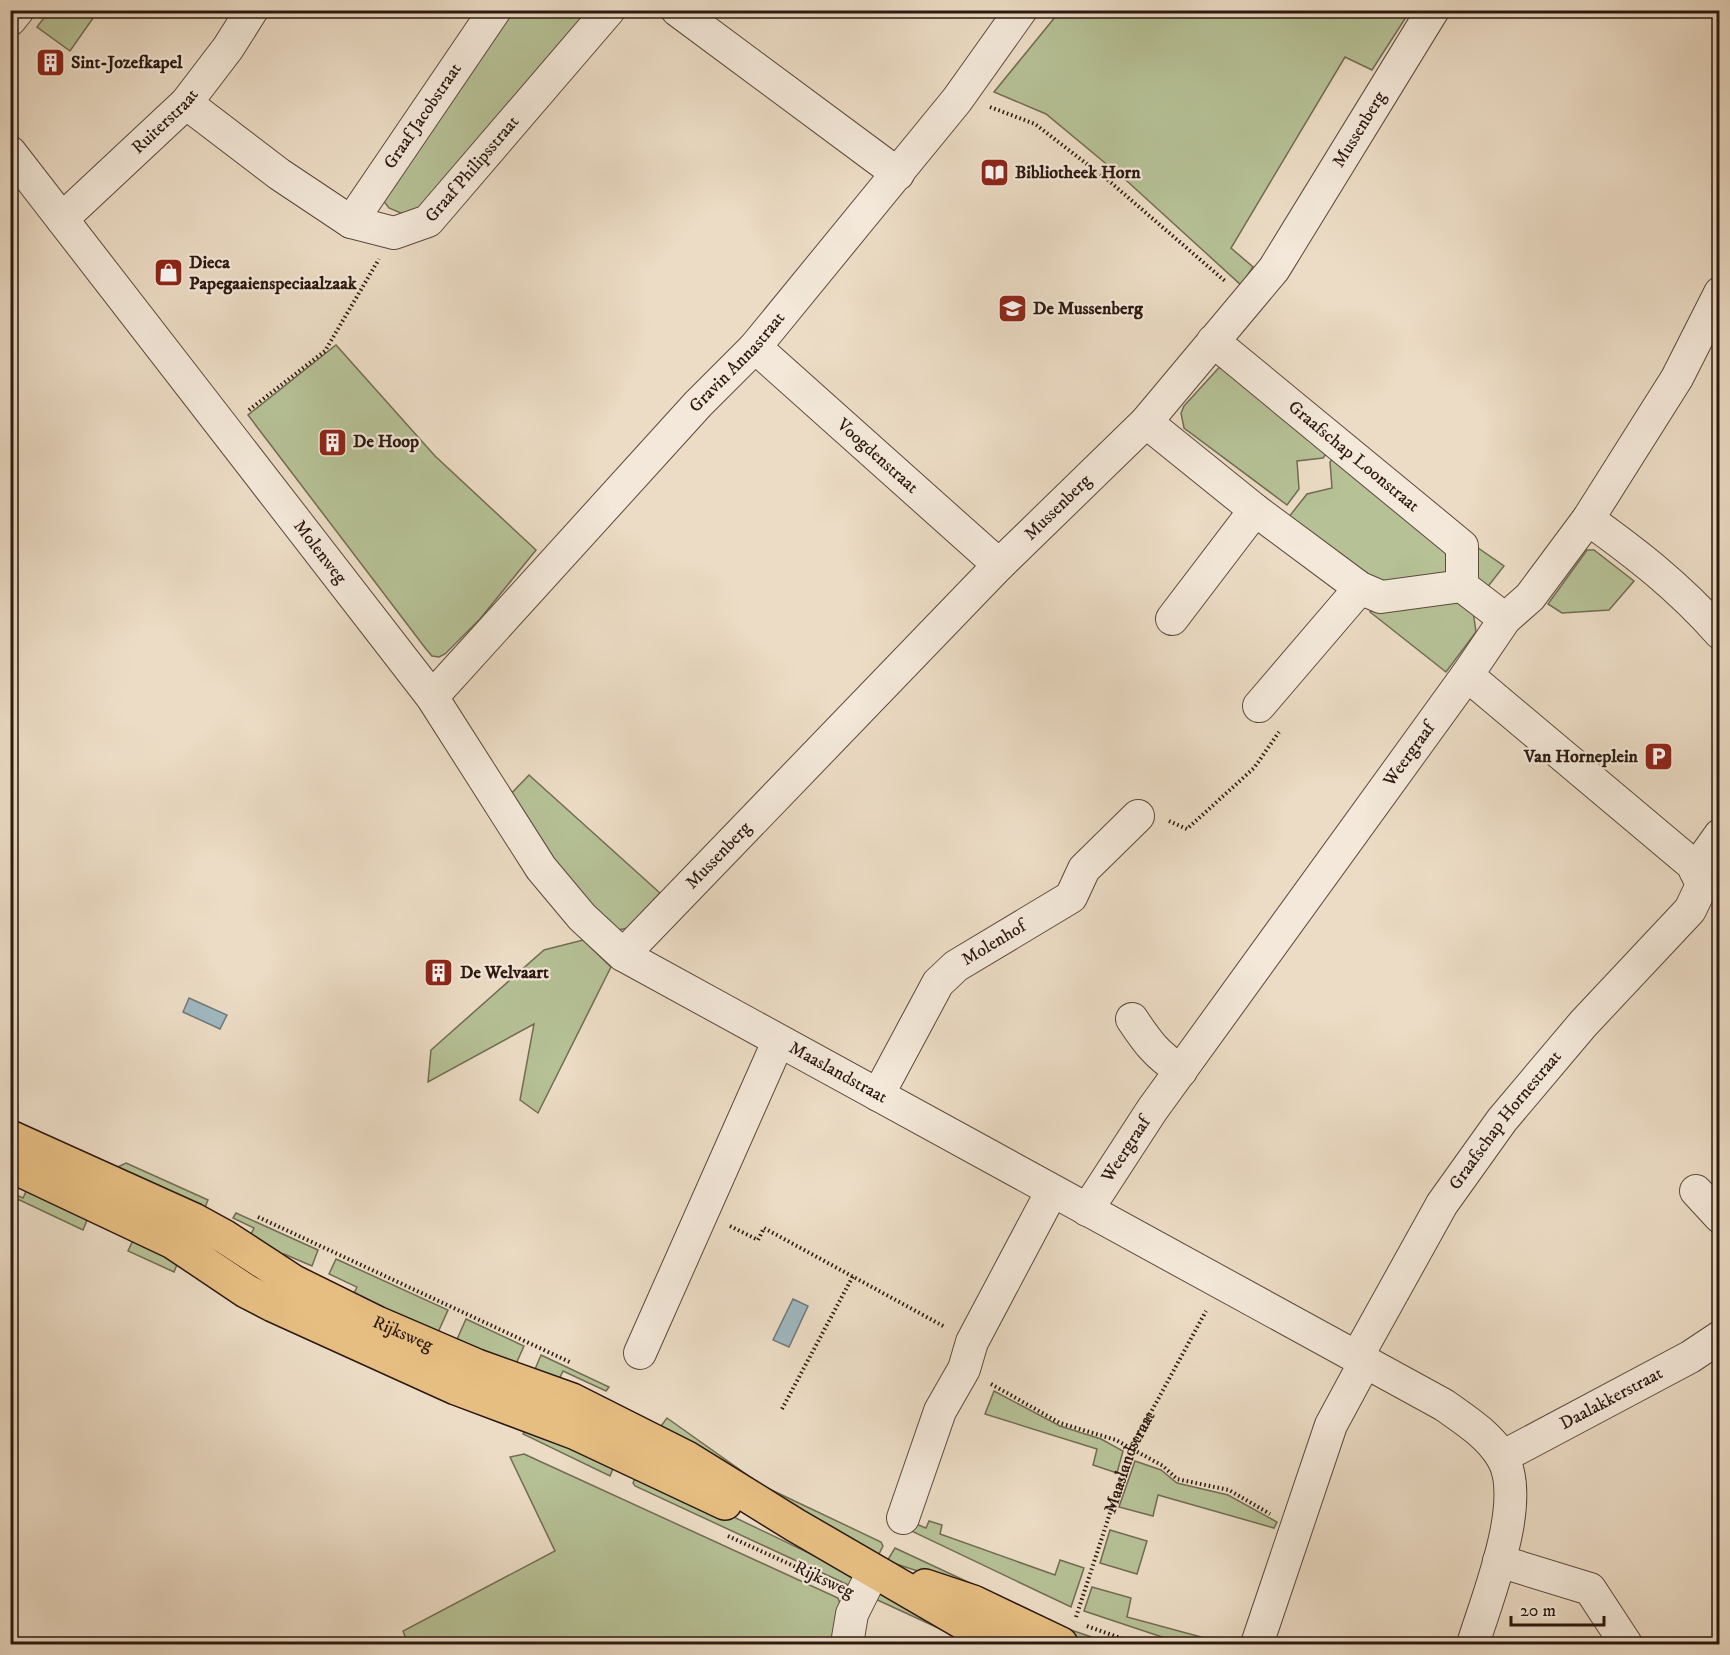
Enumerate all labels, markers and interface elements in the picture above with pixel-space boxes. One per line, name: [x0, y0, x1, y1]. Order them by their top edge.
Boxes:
building icon: Sint-Jozefkapel: [34, 47, 66, 79]
place label: Sint-Jozefkapel: [71, 52, 183, 74]
street label: Graaf Jacobstraat: [379, 59, 467, 173]
street label: Ruiterstraat: [127, 85, 204, 159]
street label: Mussenberg: [1328, 87, 1391, 172]
street label: Graaf Philipsstraat: [421, 111, 524, 227]
library icon: Bibliotheek Horn: [978, 157, 1010, 189]
place label: Bibliotheek Horn: [1015, 162, 1141, 184]
place label: Dieca Papegaaienspeciaalzaak: [189, 252, 358, 295]
shop icon: Dieca Papegaaienspeciaalzaak: [152, 257, 184, 289]
school or university icon: De Mussenberg: [996, 293, 1028, 325]
place label: De Mussenberg: [1033, 298, 1144, 320]
street label: Gravin Annastraat: [685, 308, 790, 417]
street label: Graafschap Loonstraat: [1283, 396, 1424, 517]
street label: Voogdenstraat: [831, 413, 923, 499]
building icon: De Hoop: [316, 426, 348, 458]
place label: De Hoop: [353, 431, 419, 453]
street label: Mussenberg: [1020, 470, 1096, 545]
street label: Molenweg: [288, 516, 352, 589]
street label: Weergraaf: [1378, 716, 1442, 792]
parking icon: Van Horneplein: [1643, 741, 1675, 773]
place label: Van Horneplein: [1523, 746, 1639, 768]
street label: Mussenberg: [681, 817, 756, 894]
street label: Molenhof: [958, 914, 1033, 971]
building icon: De Welvaart: [423, 957, 455, 989]
place label: De Welvaart: [460, 962, 549, 984]
street label: Maaslandstraat: [785, 1037, 891, 1109]
street label: Graafschap Hornestraat: [1444, 1046, 1567, 1194]
street label: Weergraaf: [1096, 1110, 1157, 1187]
street label: Rijksweg: [369, 1311, 436, 1357]
street label: Daalakkerstraat: [1556, 1362, 1667, 1435]
street label: Maaslandstraat: [1100, 1407, 1161, 1516]
street label: Rijksweg: [791, 1557, 858, 1604]
scale bar: [1511, 1589, 1604, 1627]
text: 20 m: [1520, 1600, 1556, 1622]

